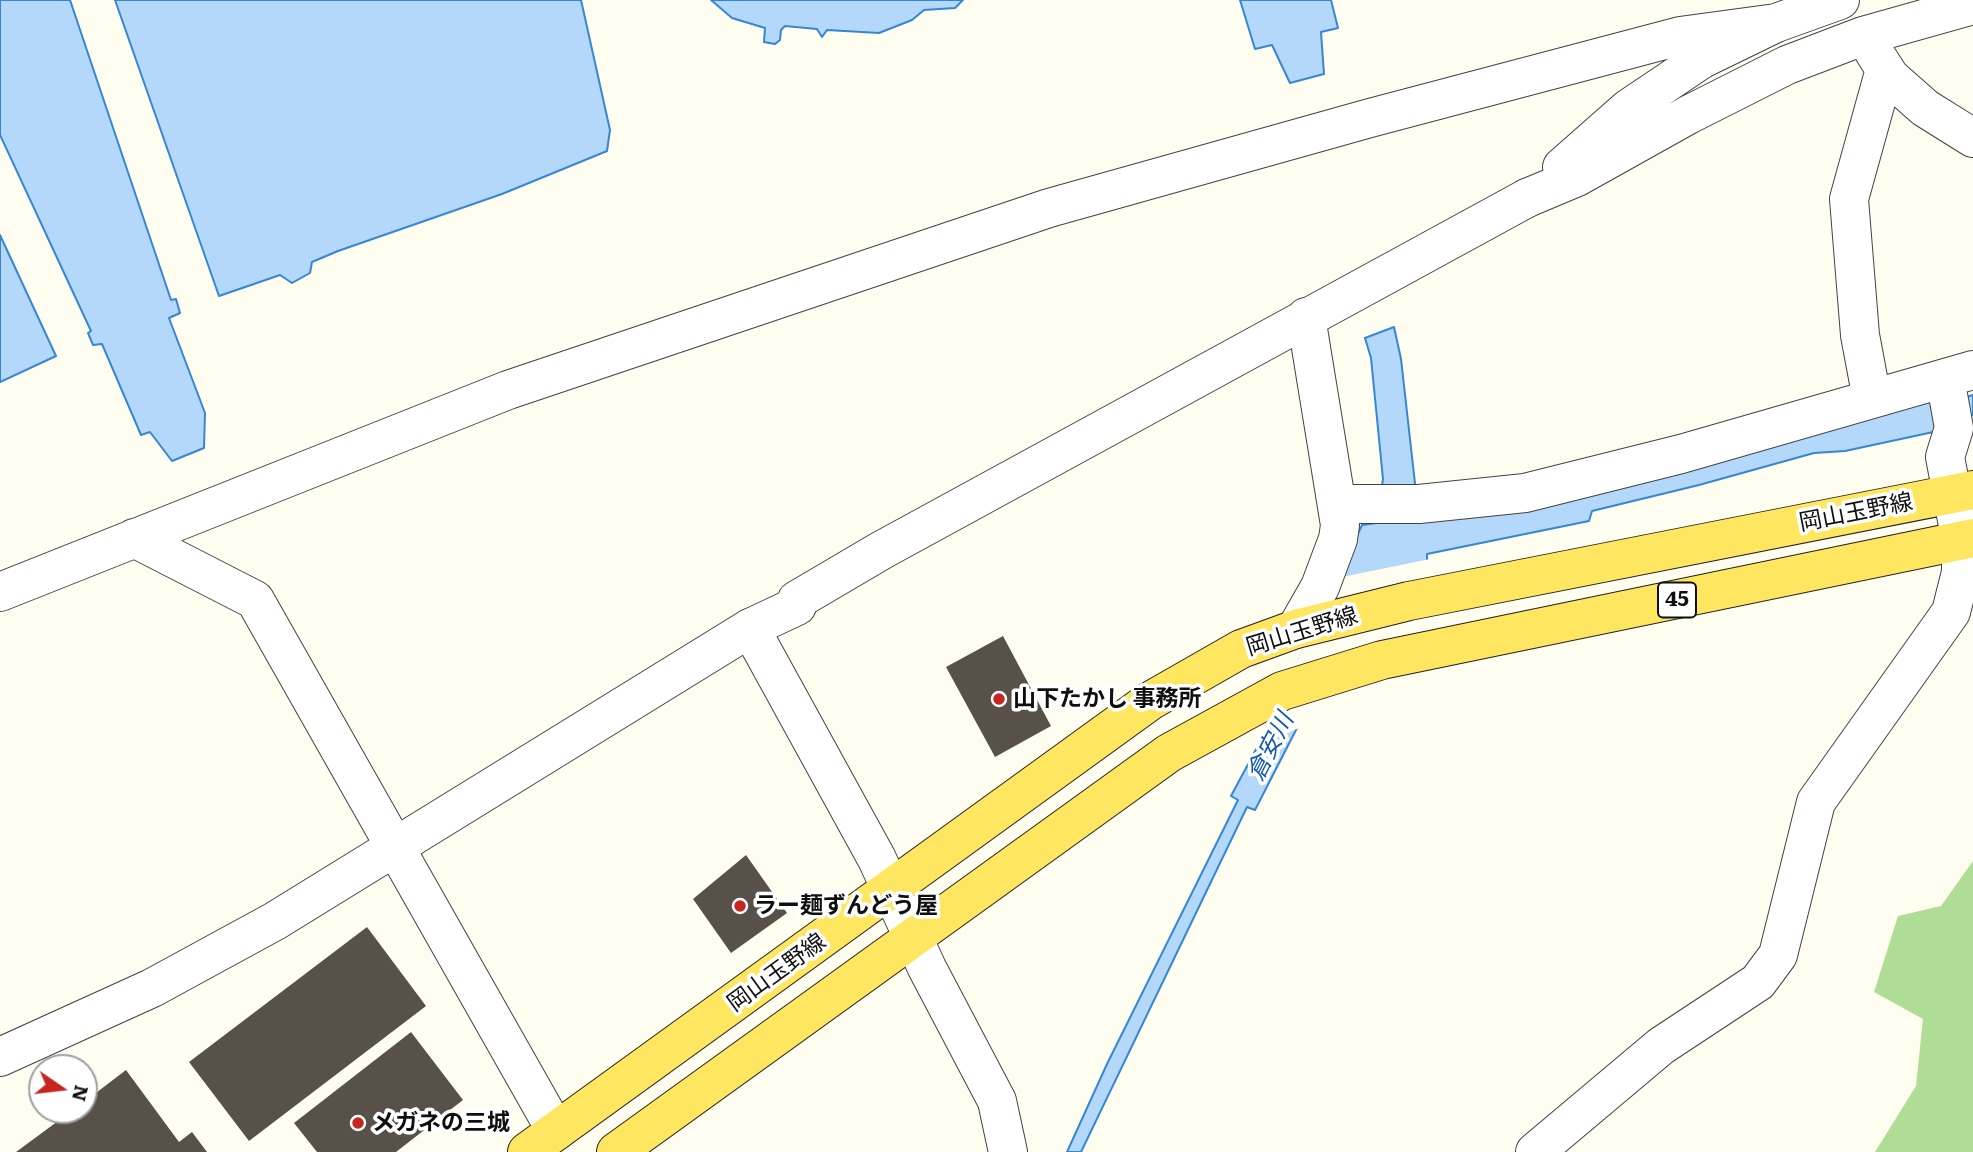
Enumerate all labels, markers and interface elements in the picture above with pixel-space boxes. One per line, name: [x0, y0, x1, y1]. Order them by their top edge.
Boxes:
street label: 岡山玉野線: [1797, 488, 1915, 538]
road number: 45: [1658, 582, 1696, 618]
street label: 岡山玉野線: [1243, 602, 1361, 662]
place label: 山下たかし 事務所: [1013, 685, 1202, 713]
marker: 山下たかし 事務所: [991, 691, 1007, 707]
water label: 倉安川: [1242, 708, 1300, 786]
place label: ラー麺ずんどう屋: [754, 892, 938, 920]
marker: ラー麺ずんどう屋: [732, 898, 748, 914]
street label: 岡山玉野線: [722, 928, 832, 1018]
north arrow: [28, 1054, 98, 1124]
text: N: [66, 1082, 97, 1105]
place label: メガネの三城: [372, 1109, 510, 1137]
marker: メガネの三城: [350, 1115, 366, 1131]

